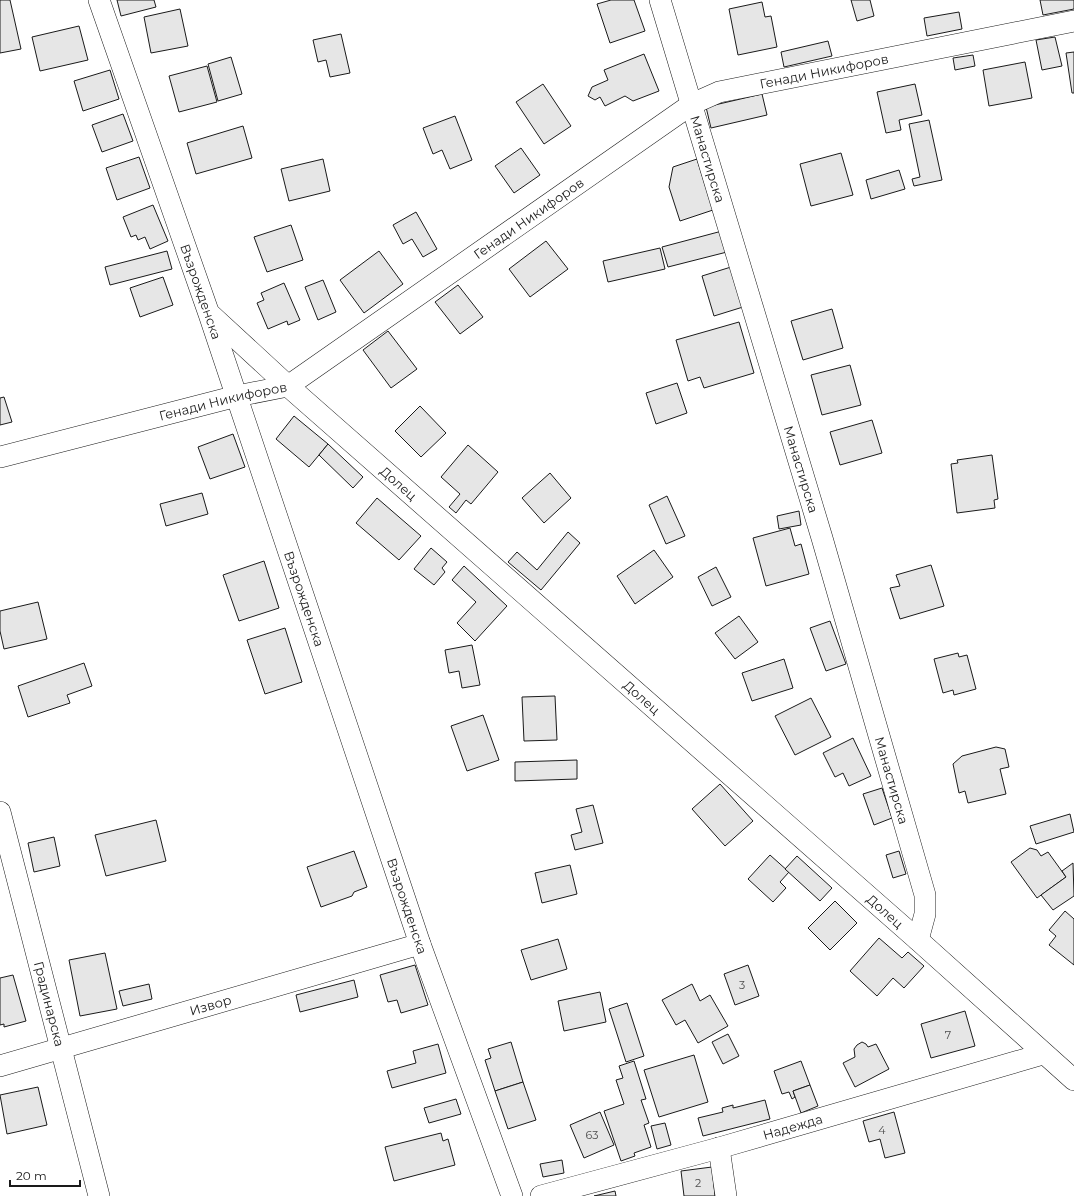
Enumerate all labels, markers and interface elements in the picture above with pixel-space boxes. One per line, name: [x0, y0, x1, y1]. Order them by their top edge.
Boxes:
street label: Генади Никифоров: [758, 50, 890, 92]
street label: Манастирска: [687, 114, 729, 204]
street label: Генади Никифоров: [470, 174, 587, 262]
street label: Възрожденска: [177, 242, 225, 341]
street label: Генади Никифоров: [157, 378, 288, 424]
street label: Манастирска: [781, 424, 822, 515]
street label: Долец: [377, 463, 420, 504]
street label: Възрожденска: [281, 549, 328, 649]
street label: Долец: [620, 677, 664, 718]
street label: Манастирска: [872, 735, 912, 826]
street label: Възрожденска: [384, 856, 431, 956]
street label: Долец: [864, 891, 907, 932]
street label: Градинарска: [31, 959, 68, 1048]
house number: 3: [739, 978, 745, 992]
street label: Извор: [188, 991, 233, 1019]
house number: 7: [945, 1028, 951, 1042]
street label: Надежда: [761, 1110, 824, 1143]
house number: 4: [878, 1123, 886, 1137]
house number: 63: [586, 1128, 598, 1142]
scale bar: [10, 1162, 80, 1188]
text: 20 m: [16, 1168, 47, 1183]
house number: 2: [695, 1176, 701, 1190]

